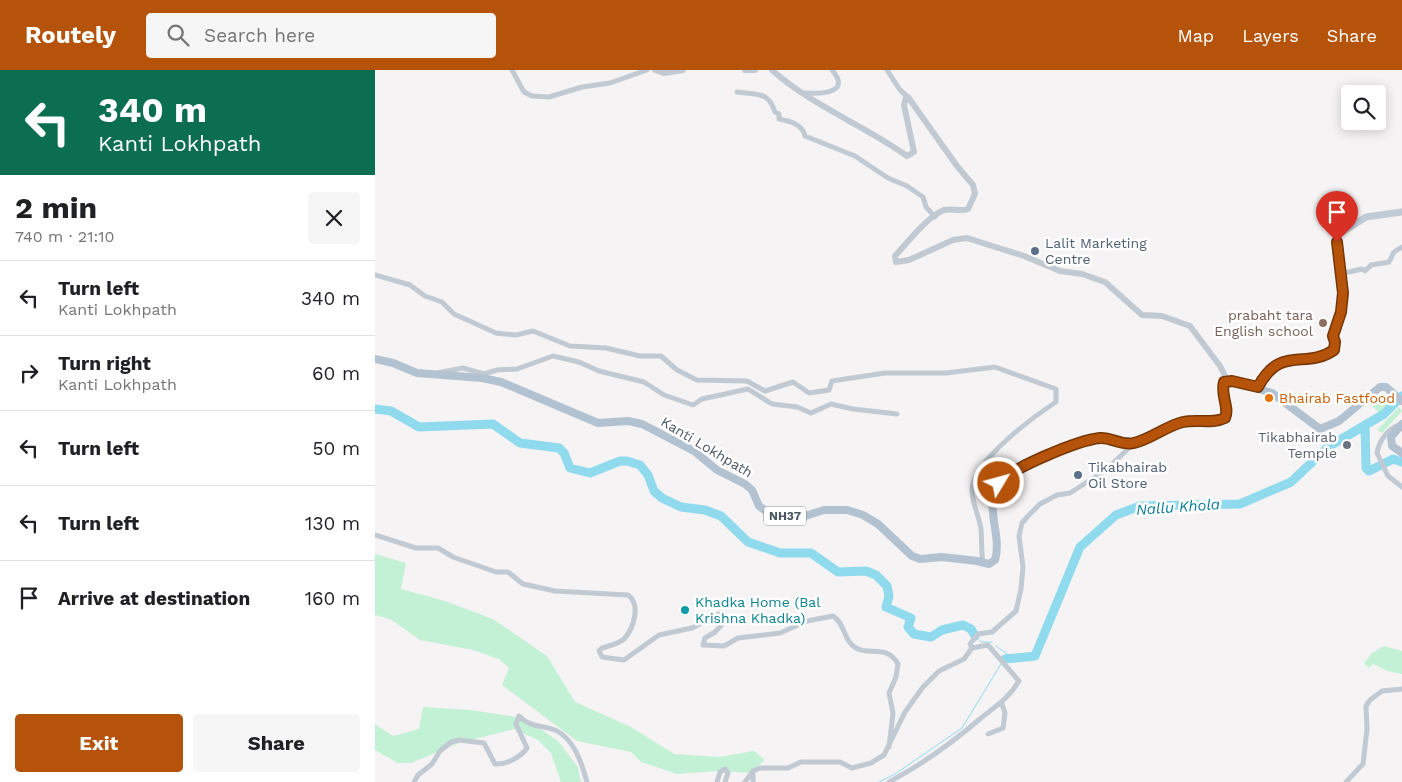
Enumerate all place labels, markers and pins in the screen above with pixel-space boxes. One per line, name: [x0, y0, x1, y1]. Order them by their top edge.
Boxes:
pin: [1316, 191, 1358, 242]
place label: Lalit Marketing Centre: [1045, 235, 1147, 267]
marker: Lalit Marketing Centre: [1029, 245, 1041, 257]
place label: prabaht tara English school: [1214, 307, 1314, 339]
marker: prabaht tara English school: [1317, 317, 1329, 329]
place label: Bhairab Fastfood: [1279, 390, 1395, 406]
marker: Bhairab Fastfood: [1263, 392, 1275, 404]
place label: Tikabhairab Temple: [1258, 429, 1337, 461]
marker: Tikabhairab Temple: [1341, 439, 1353, 451]
place label: Tikabhairab Oil Store: [1088, 459, 1167, 491]
marker: Tikabhairab Oil Store: [1072, 469, 1084, 481]
place label: Khadka Home (Bal Krishna Khadka): [695, 594, 821, 626]
marker: Khadka Home (Bal Krishna Khadka): [679, 604, 691, 616]

